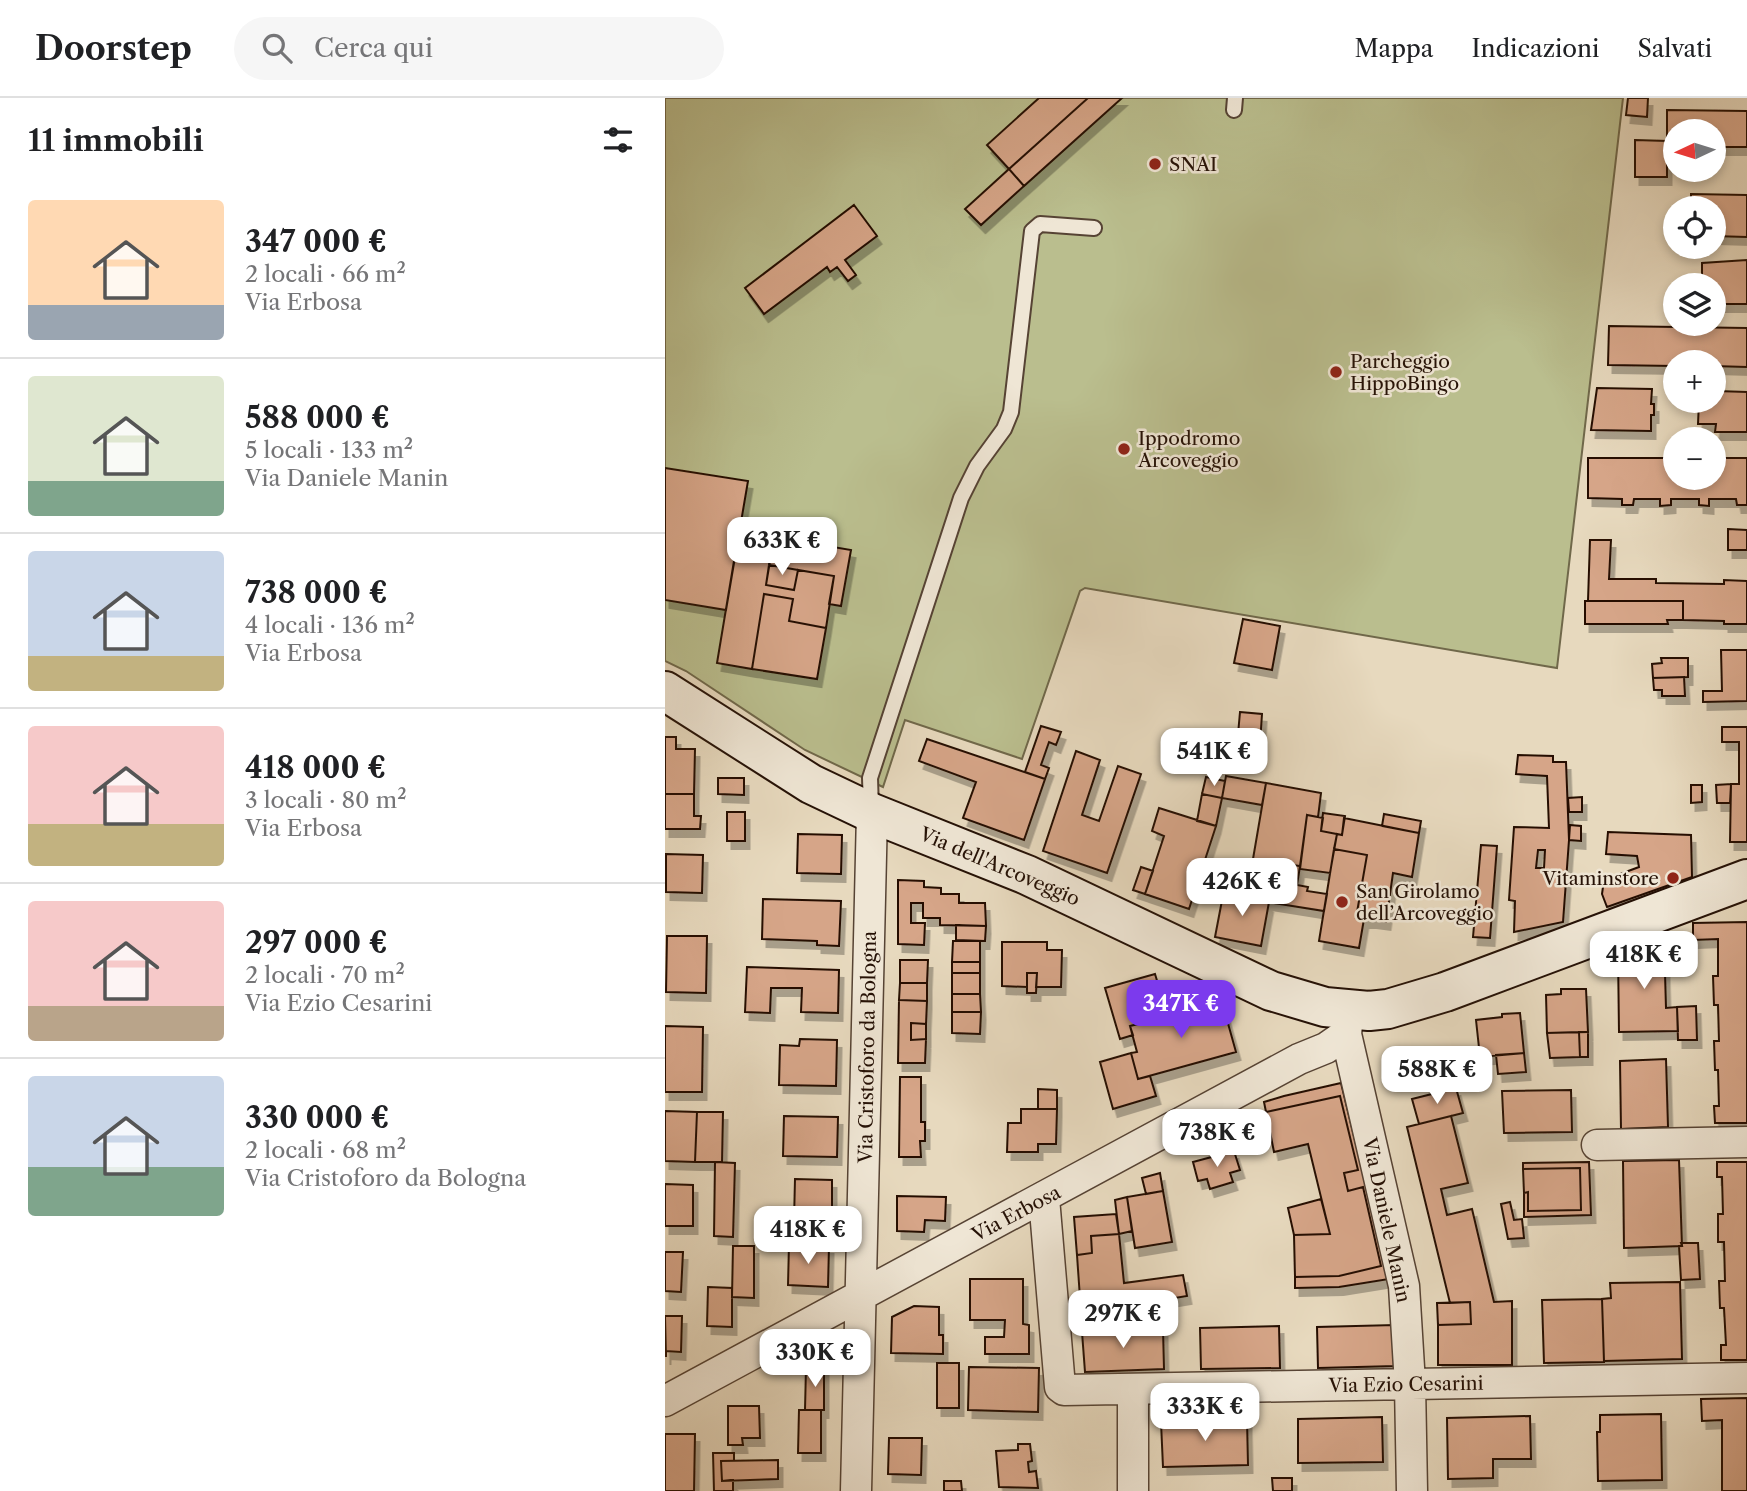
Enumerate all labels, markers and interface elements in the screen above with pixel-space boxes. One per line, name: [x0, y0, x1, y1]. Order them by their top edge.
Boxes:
search box: [234, 17, 724, 80]
text: Doorstep: [35, 28, 192, 69]
icon: search: [258, 29, 296, 67]
text: Cerca qui: [314, 32, 433, 64]
text: Mappa: [1354, 34, 1433, 63]
text: Indicazioni: [1471, 34, 1599, 63]
text: Salvati: [1637, 34, 1712, 63]
north arrow: [1663, 119, 1725, 182]
map controls: [1663, 119, 1726, 490]
icon: filters: [599, 121, 637, 159]
text: 11 immobili: [28, 122, 204, 159]
place label: SNAI: [1169, 153, 1217, 176]
marker: SNAI: [1147, 156, 1163, 172]
button: locate: [1663, 196, 1726, 259]
text: 347 000 €: [245, 223, 387, 260]
icon: home: [84, 228, 168, 312]
text: 2 locali · 66 m²: [245, 260, 406, 288]
button: layers: [1663, 273, 1726, 336]
text: Via Erbosa: [245, 288, 362, 316]
place label: Parcheggio HippoBingo: [1350, 350, 1459, 395]
button: +: [1663, 350, 1726, 413]
marker: Parcheggio HippoBingo: [1328, 364, 1344, 380]
text: 588 000 €: [245, 399, 390, 436]
icon: home: [84, 404, 168, 488]
place label: Ippodromo Arcoveggio: [1137, 427, 1240, 472]
button: −: [1663, 427, 1726, 490]
text: 5 locali · 133 m²: [245, 436, 413, 464]
marker: Ippodromo Arcoveggio: [1116, 441, 1132, 457]
text: Via Daniele Manin: [245, 464, 448, 492]
pin: 633K €: [725, 518, 839, 577]
text: 633K €: [743, 526, 821, 554]
text: 738 000 €: [245, 574, 388, 611]
icon: home: [84, 579, 168, 663]
text: 4 locali · 136 m²: [245, 611, 415, 639]
text: Via Erbosa: [245, 639, 362, 667]
pin: 541K €: [1157, 728, 1271, 788]
text: 541K €: [1177, 737, 1251, 765]
text: 418 000 €: [245, 749, 386, 786]
icon: home: [84, 754, 168, 838]
text: 3 locali · 80 m²: [245, 786, 407, 814]
text: Via Erbosa: [245, 814, 362, 842]
street label: Via dell'Arcoveggio: [915, 822, 1083, 911]
pin: 426K €: [1185, 858, 1299, 918]
text: 426K €: [1202, 867, 1282, 895]
place label: Vitaminstore: [1541, 867, 1659, 890]
marker: Vitaminstore: [1665, 870, 1681, 886]
place label: San Girolamo dell’Arcoveggio: [1356, 880, 1494, 925]
marker: San Girolamo dell’Arcoveggio: [1334, 894, 1350, 910]
text: 297 000 €: [245, 924, 388, 961]
icon: home: [84, 929, 168, 1013]
street label: Via Cristoforo da Bologna: [854, 931, 881, 1164]
pin: 418K €: [1587, 932, 1701, 991]
text: 418K €: [1606, 940, 1682, 968]
text: 2 locali · 70 m²: [245, 961, 405, 989]
pin: 347K €: [1124, 981, 1238, 1040]
text: Via Ezio Cesarini: [245, 989, 432, 1017]
text: 347K €: [1143, 989, 1219, 1017]
pin: 588K €: [1380, 1046, 1494, 1106]
text: 588K €: [1397, 1055, 1477, 1083]
text: 330 000 €: [245, 1099, 389, 1136]
icon: home: [84, 1104, 168, 1188]
pin: 738K €: [1160, 1110, 1274, 1169]
text: 738K €: [1178, 1118, 1256, 1146]
street label: Via Daniele Manin: [1358, 1135, 1415, 1305]
text: 2 locali · 68 m²: [245, 1136, 406, 1164]
text: Via Cristoforo da Bologna: [245, 1164, 526, 1192]
street label: Via Erbosa: [967, 1181, 1064, 1247]
pin: 418K €: [751, 1206, 865, 1266]
text: 418K €: [770, 1215, 846, 1243]
pin: 297K €: [1066, 1290, 1180, 1350]
text: 297K €: [1084, 1299, 1162, 1327]
pin: 330K €: [758, 1330, 872, 1389]
text: 330K €: [776, 1338, 854, 1366]
street label: Via Ezio Cesarini: [1327, 1372, 1484, 1397]
pin: 333K €: [1148, 1384, 1262, 1443]
text: 333K €: [1166, 1392, 1244, 1420]

